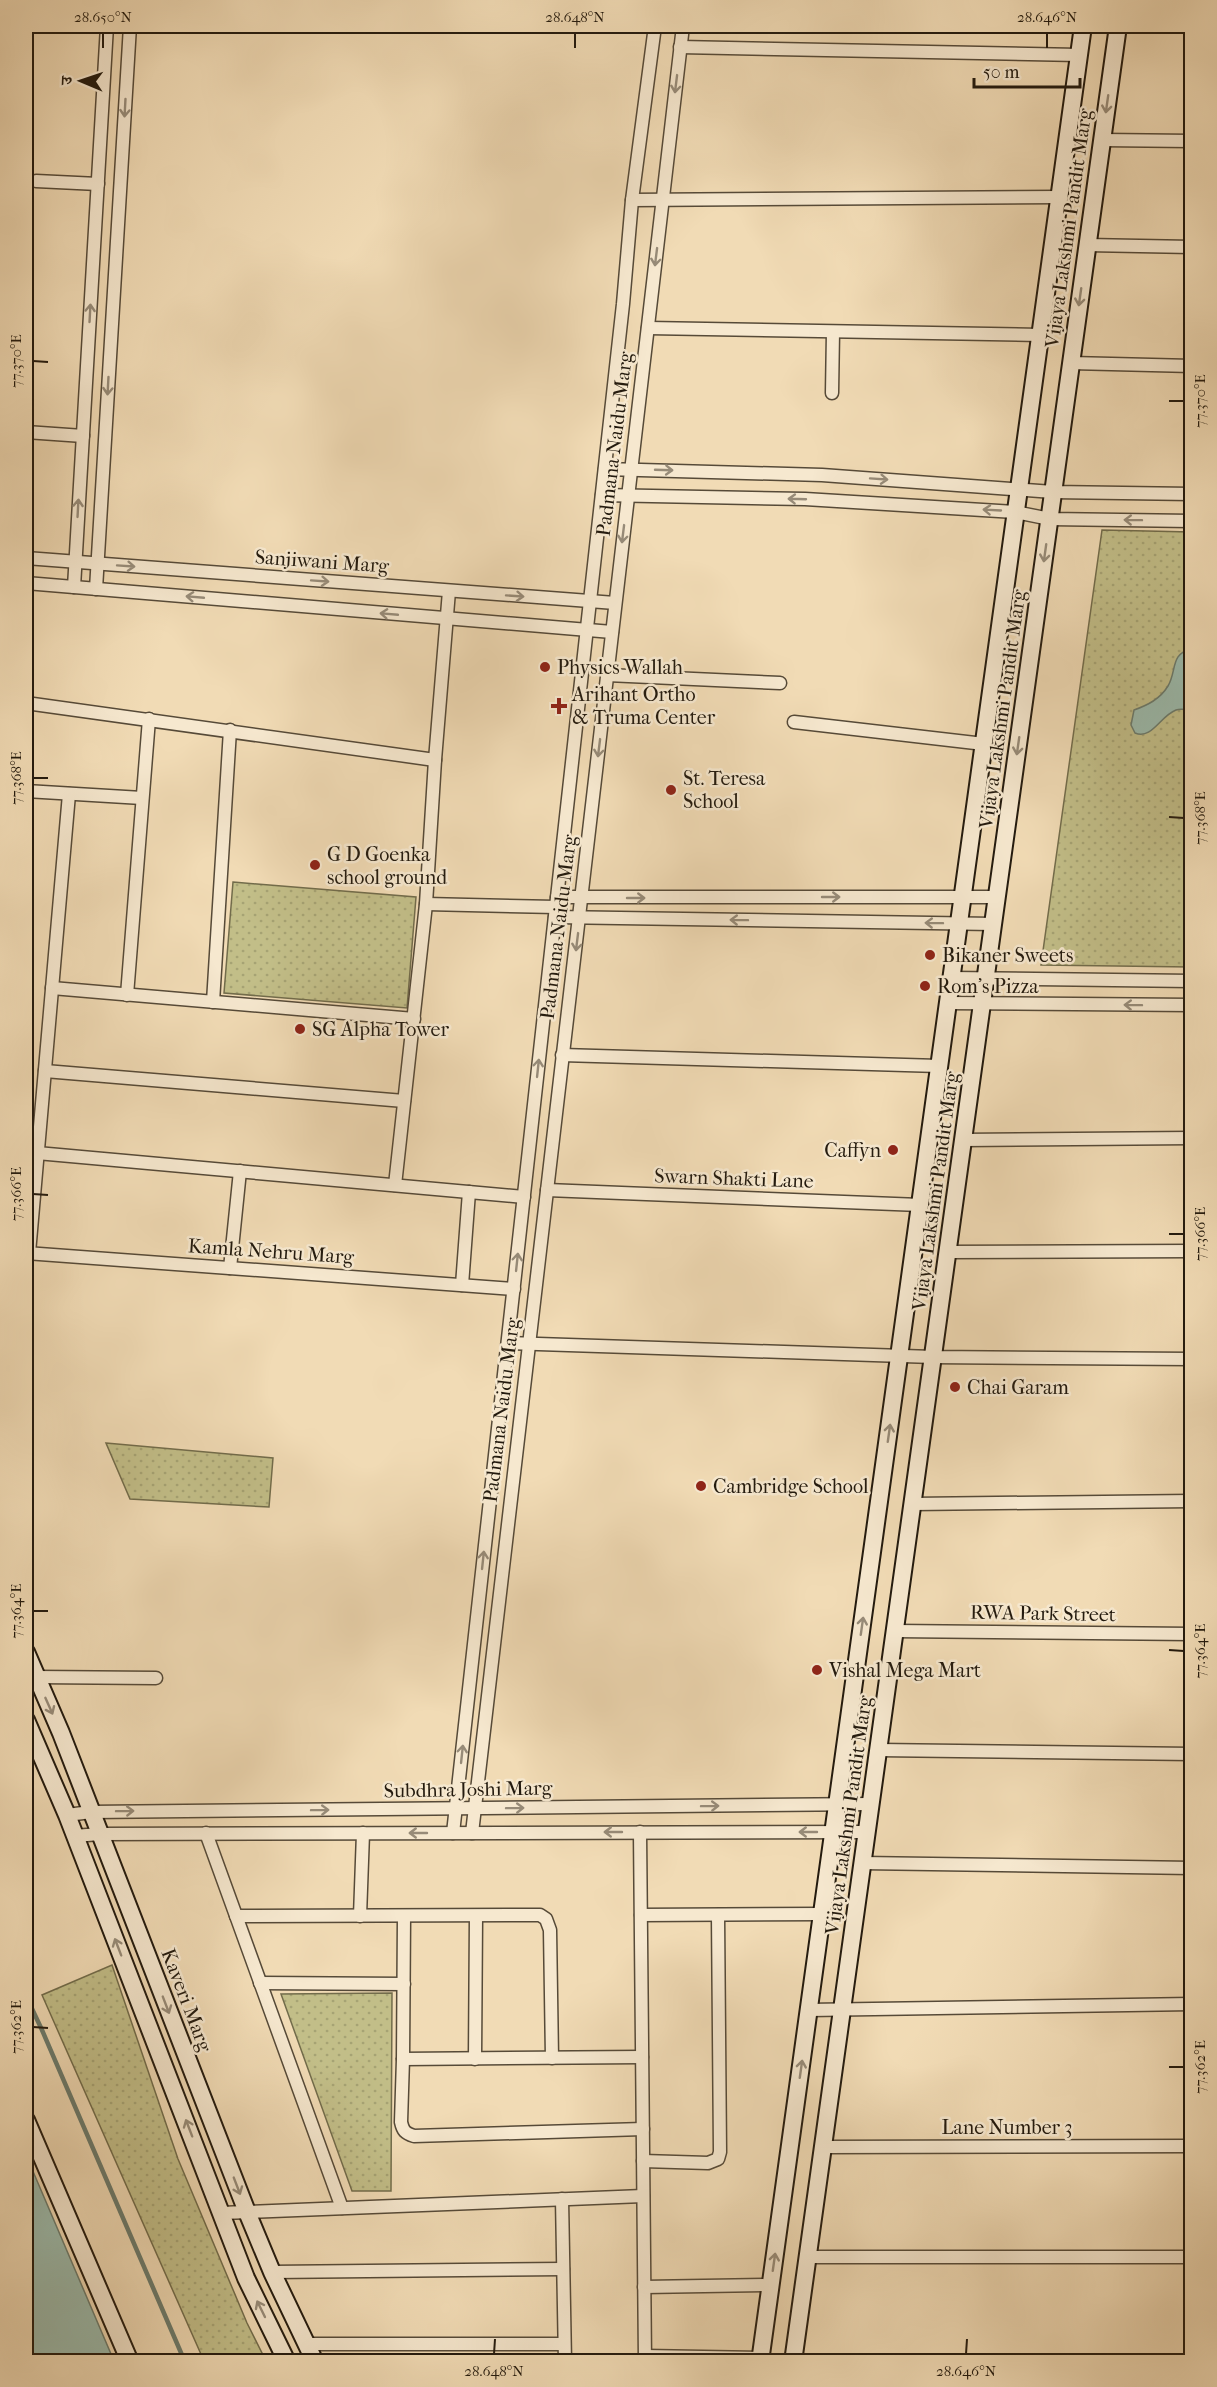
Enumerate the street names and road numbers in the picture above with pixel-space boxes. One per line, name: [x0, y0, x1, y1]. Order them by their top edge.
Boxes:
street label: Vijaya Lakshmi Pandit Marg: [1040, 107, 1097, 350]
street label: Padmana Naidu Marg: [592, 350, 637, 538]
street label: Sanjiwani Marg: [254, 545, 390, 578]
street label: Vijaya Lakshmi Pandit Marg: [974, 588, 1031, 831]
street label: Padmana Naidu Marg: [536, 833, 581, 1021]
street label: Vijaya Lakshmi Pandit Marg: [907, 1070, 964, 1313]
street label: Swarn Shakti Lane: [654, 1164, 814, 1193]
street label: Kamla Nehru Marg: [187, 1234, 355, 1269]
street label: Padmana Naidu Marg: [479, 1316, 524, 1504]
street label: RWA Park Street: [970, 1601, 1116, 1626]
street label: Vijaya Lakshmi Pandit Marg: [820, 1694, 877, 1937]
street label: Subdhra Joshi Marg: [383, 1777, 553, 1802]
street label: Kaveri Marg: [156, 1945, 217, 2055]
street label: Lane Number 3: [941, 2116, 1073, 2139]

